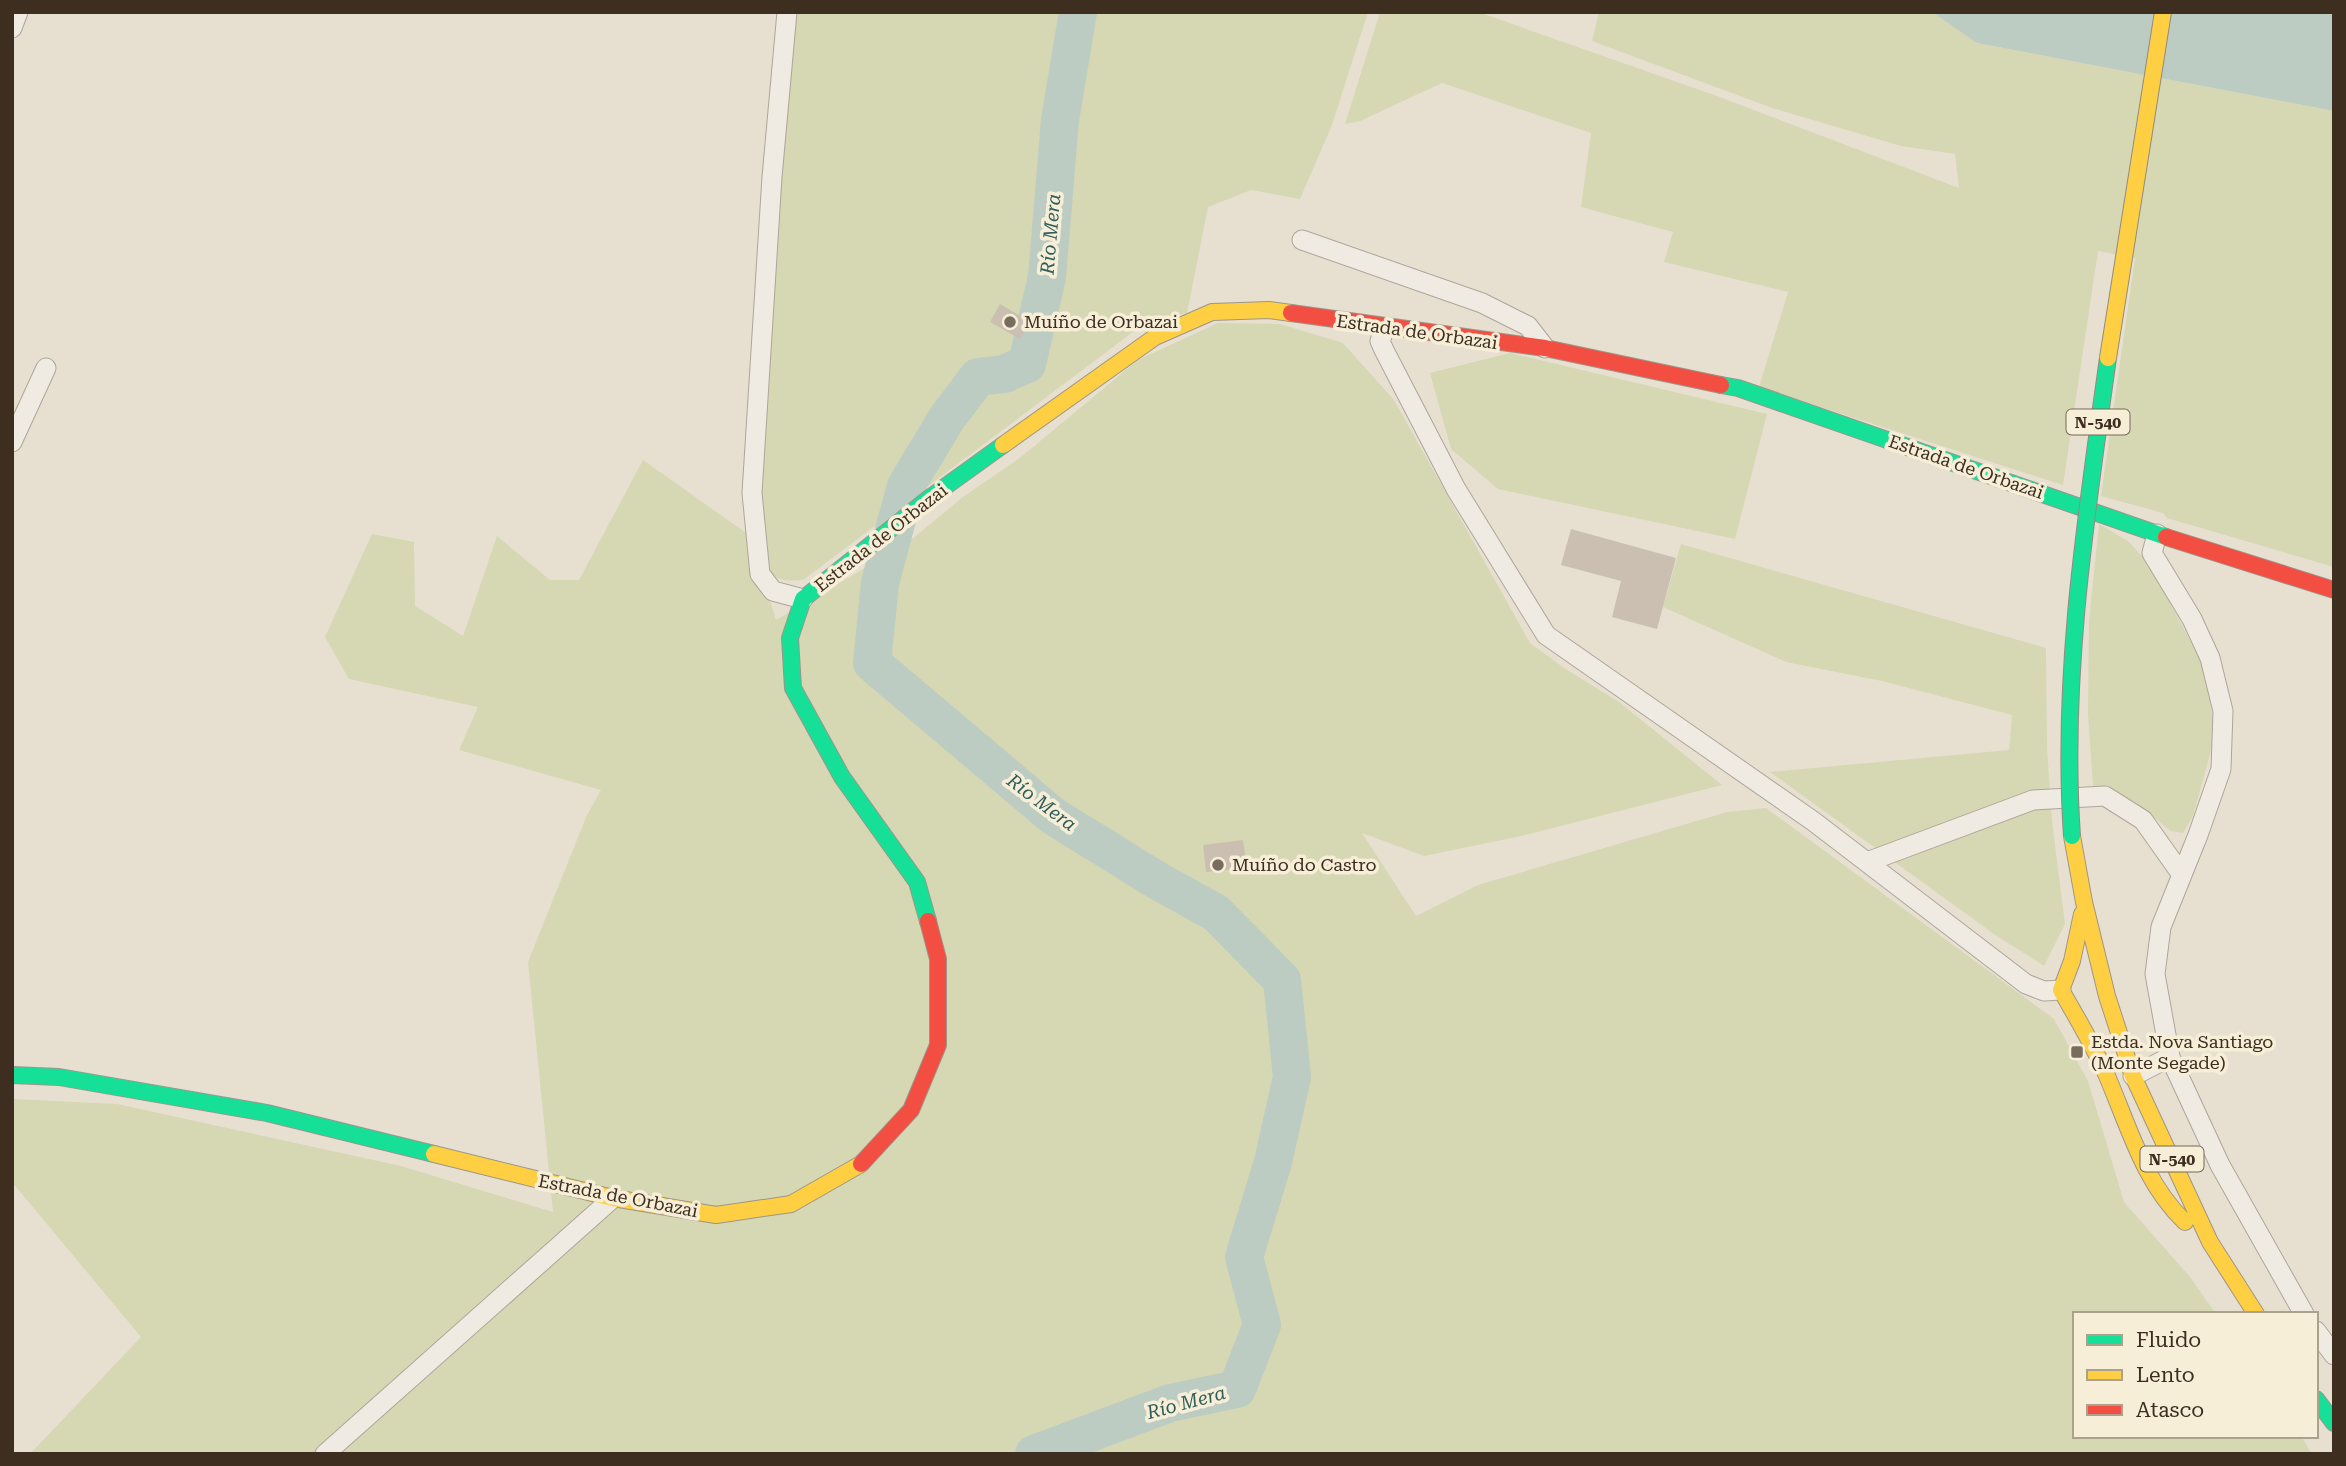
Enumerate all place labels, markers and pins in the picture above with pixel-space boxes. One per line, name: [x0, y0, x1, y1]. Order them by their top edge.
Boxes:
place label: Muíño de Orbazai: [1024, 311, 1178, 332]
marker: Muíño de Orbazai: [1002, 314, 1018, 330]
place label: Muíño do Castro: [1232, 854, 1377, 875]
marker: Muíño do Castro: [1210, 857, 1226, 873]
place label: Estda. Nova Santiago (Monte Segade): [2091, 1031, 2273, 1073]
marker: Estda. Nova Santiago (Monte Segade): [2069, 1044, 2085, 1060]

